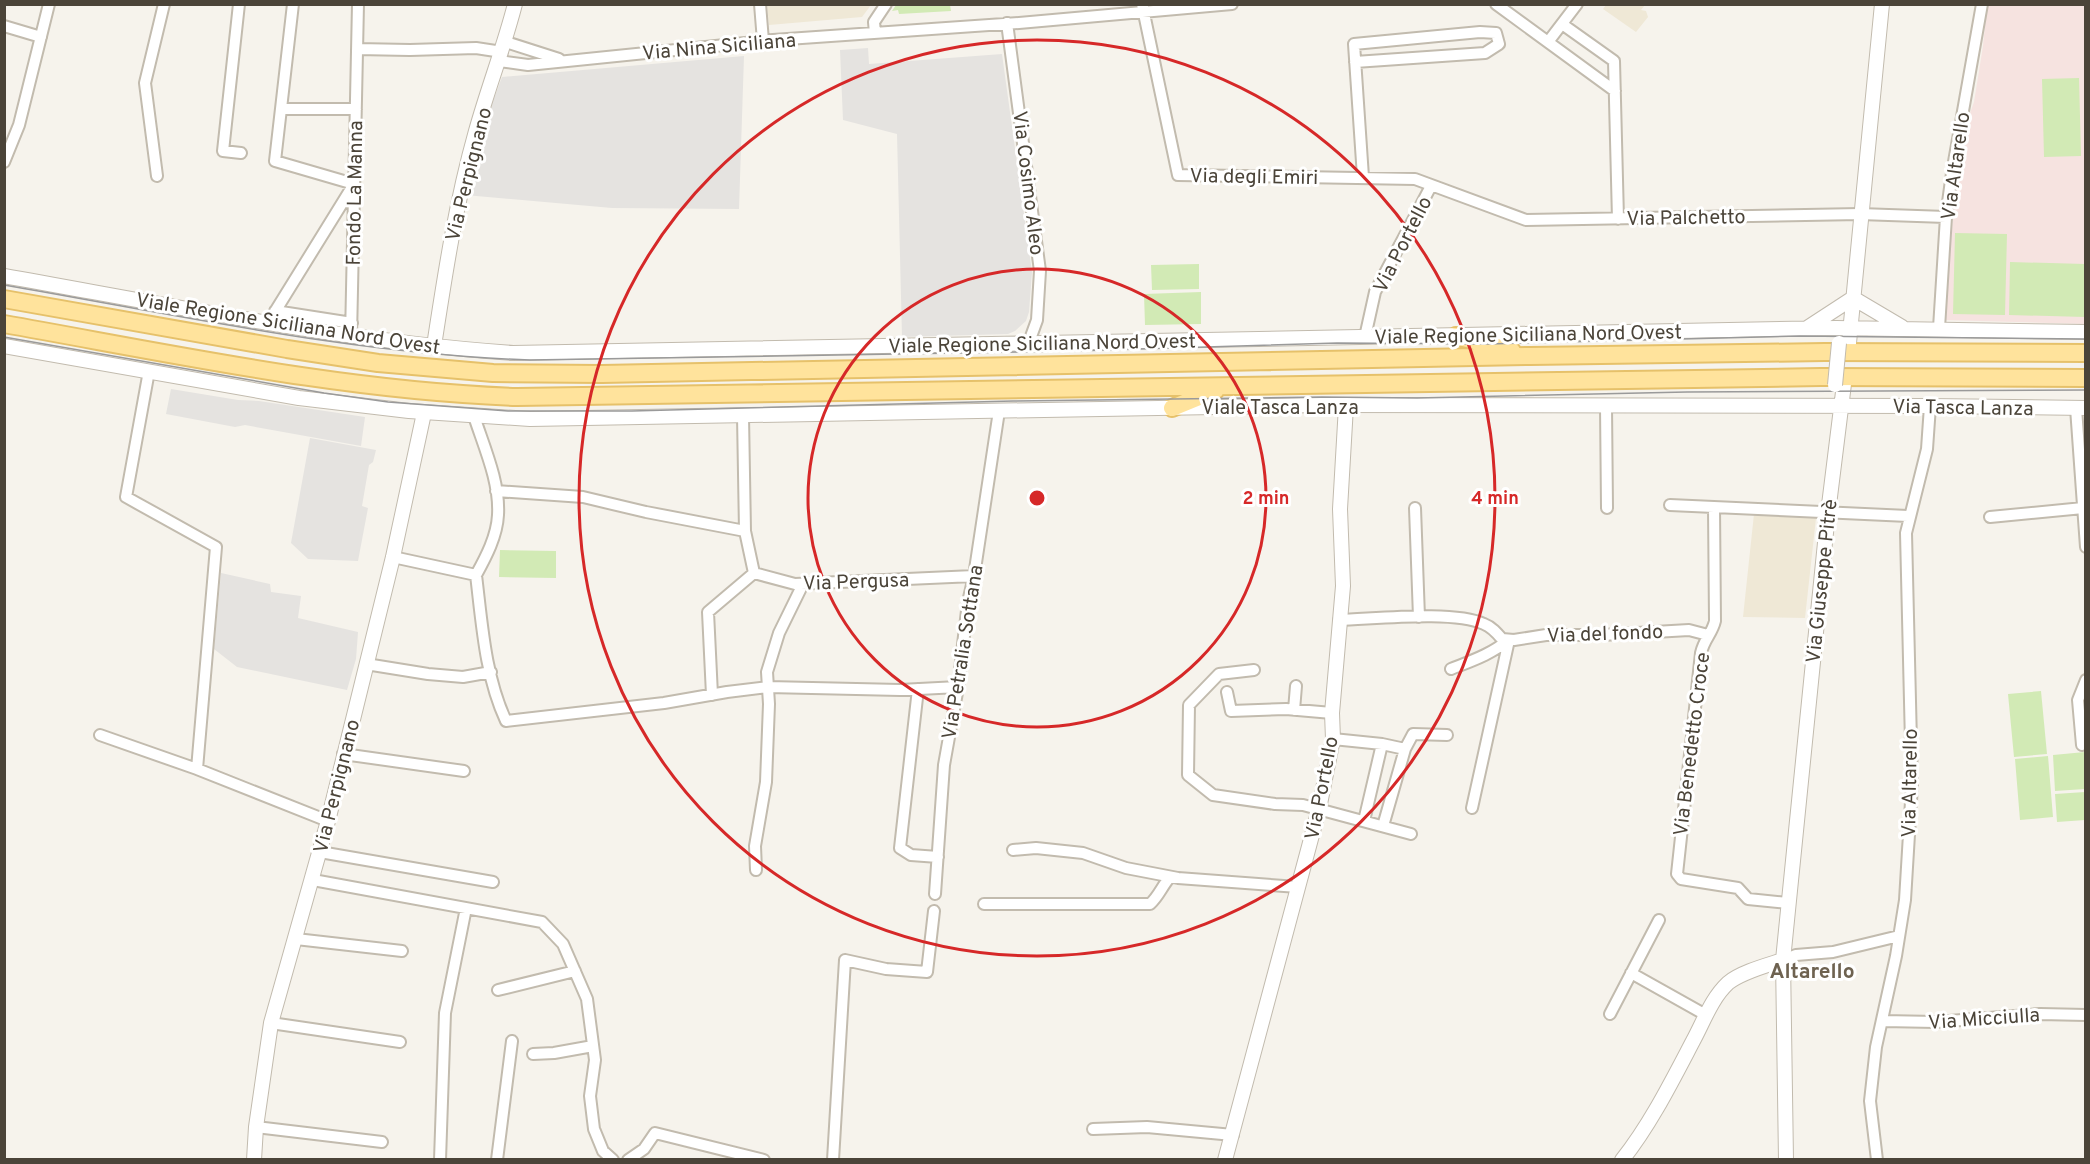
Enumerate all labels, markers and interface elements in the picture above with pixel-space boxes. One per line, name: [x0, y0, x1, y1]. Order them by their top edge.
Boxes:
street label: Via Nina Siciliana: [641, 28, 797, 68]
street label: Via Perpignano: [441, 105, 499, 244]
street label: Via Cosimo Aleo: [1005, 110, 1049, 257]
street label: Via Altarello: [1937, 110, 1977, 222]
street label: Fondo La Manna: [342, 120, 370, 266]
street label: Via degli Emiri: [1189, 164, 1319, 192]
street label: Via Portello: [1368, 192, 1439, 298]
street label: Via Palchetto: [1626, 205, 1746, 233]
street label: Viale Regione Siciliana Nord Ovest: [134, 288, 442, 362]
street label: Viale Regione Siciliana Nord Ovest: [1374, 320, 1682, 352]
street label: Viale Regione Siciliana Nord Ovest: [888, 329, 1196, 361]
street label: Via Tasca Lanza: [1892, 395, 2034, 423]
street label: Viale Tasca Lanza: [1201, 396, 1359, 422]
centre of rings: [1027, 488, 1047, 508]
text: 2 min: [1242, 488, 1290, 511]
text: 4 min: [1471, 488, 1519, 511]
street label: Via Giuseppe Pitrè: [1801, 498, 1845, 665]
street label: Via Petralia Sottana: [937, 563, 991, 742]
street label: Via Pergusa: [802, 568, 910, 598]
street label: Via del fondo: [1546, 620, 1664, 650]
street label: Via Benedetto Croce: [1669, 651, 1717, 838]
street label: Via Perpignano: [309, 717, 367, 856]
street label: Via Altarello: [1897, 728, 1925, 838]
street label: Via Portello: [1300, 734, 1346, 842]
district label: Altarello: [1769, 959, 1855, 986]
street label: Via Micciulla: [1927, 1003, 2041, 1037]

